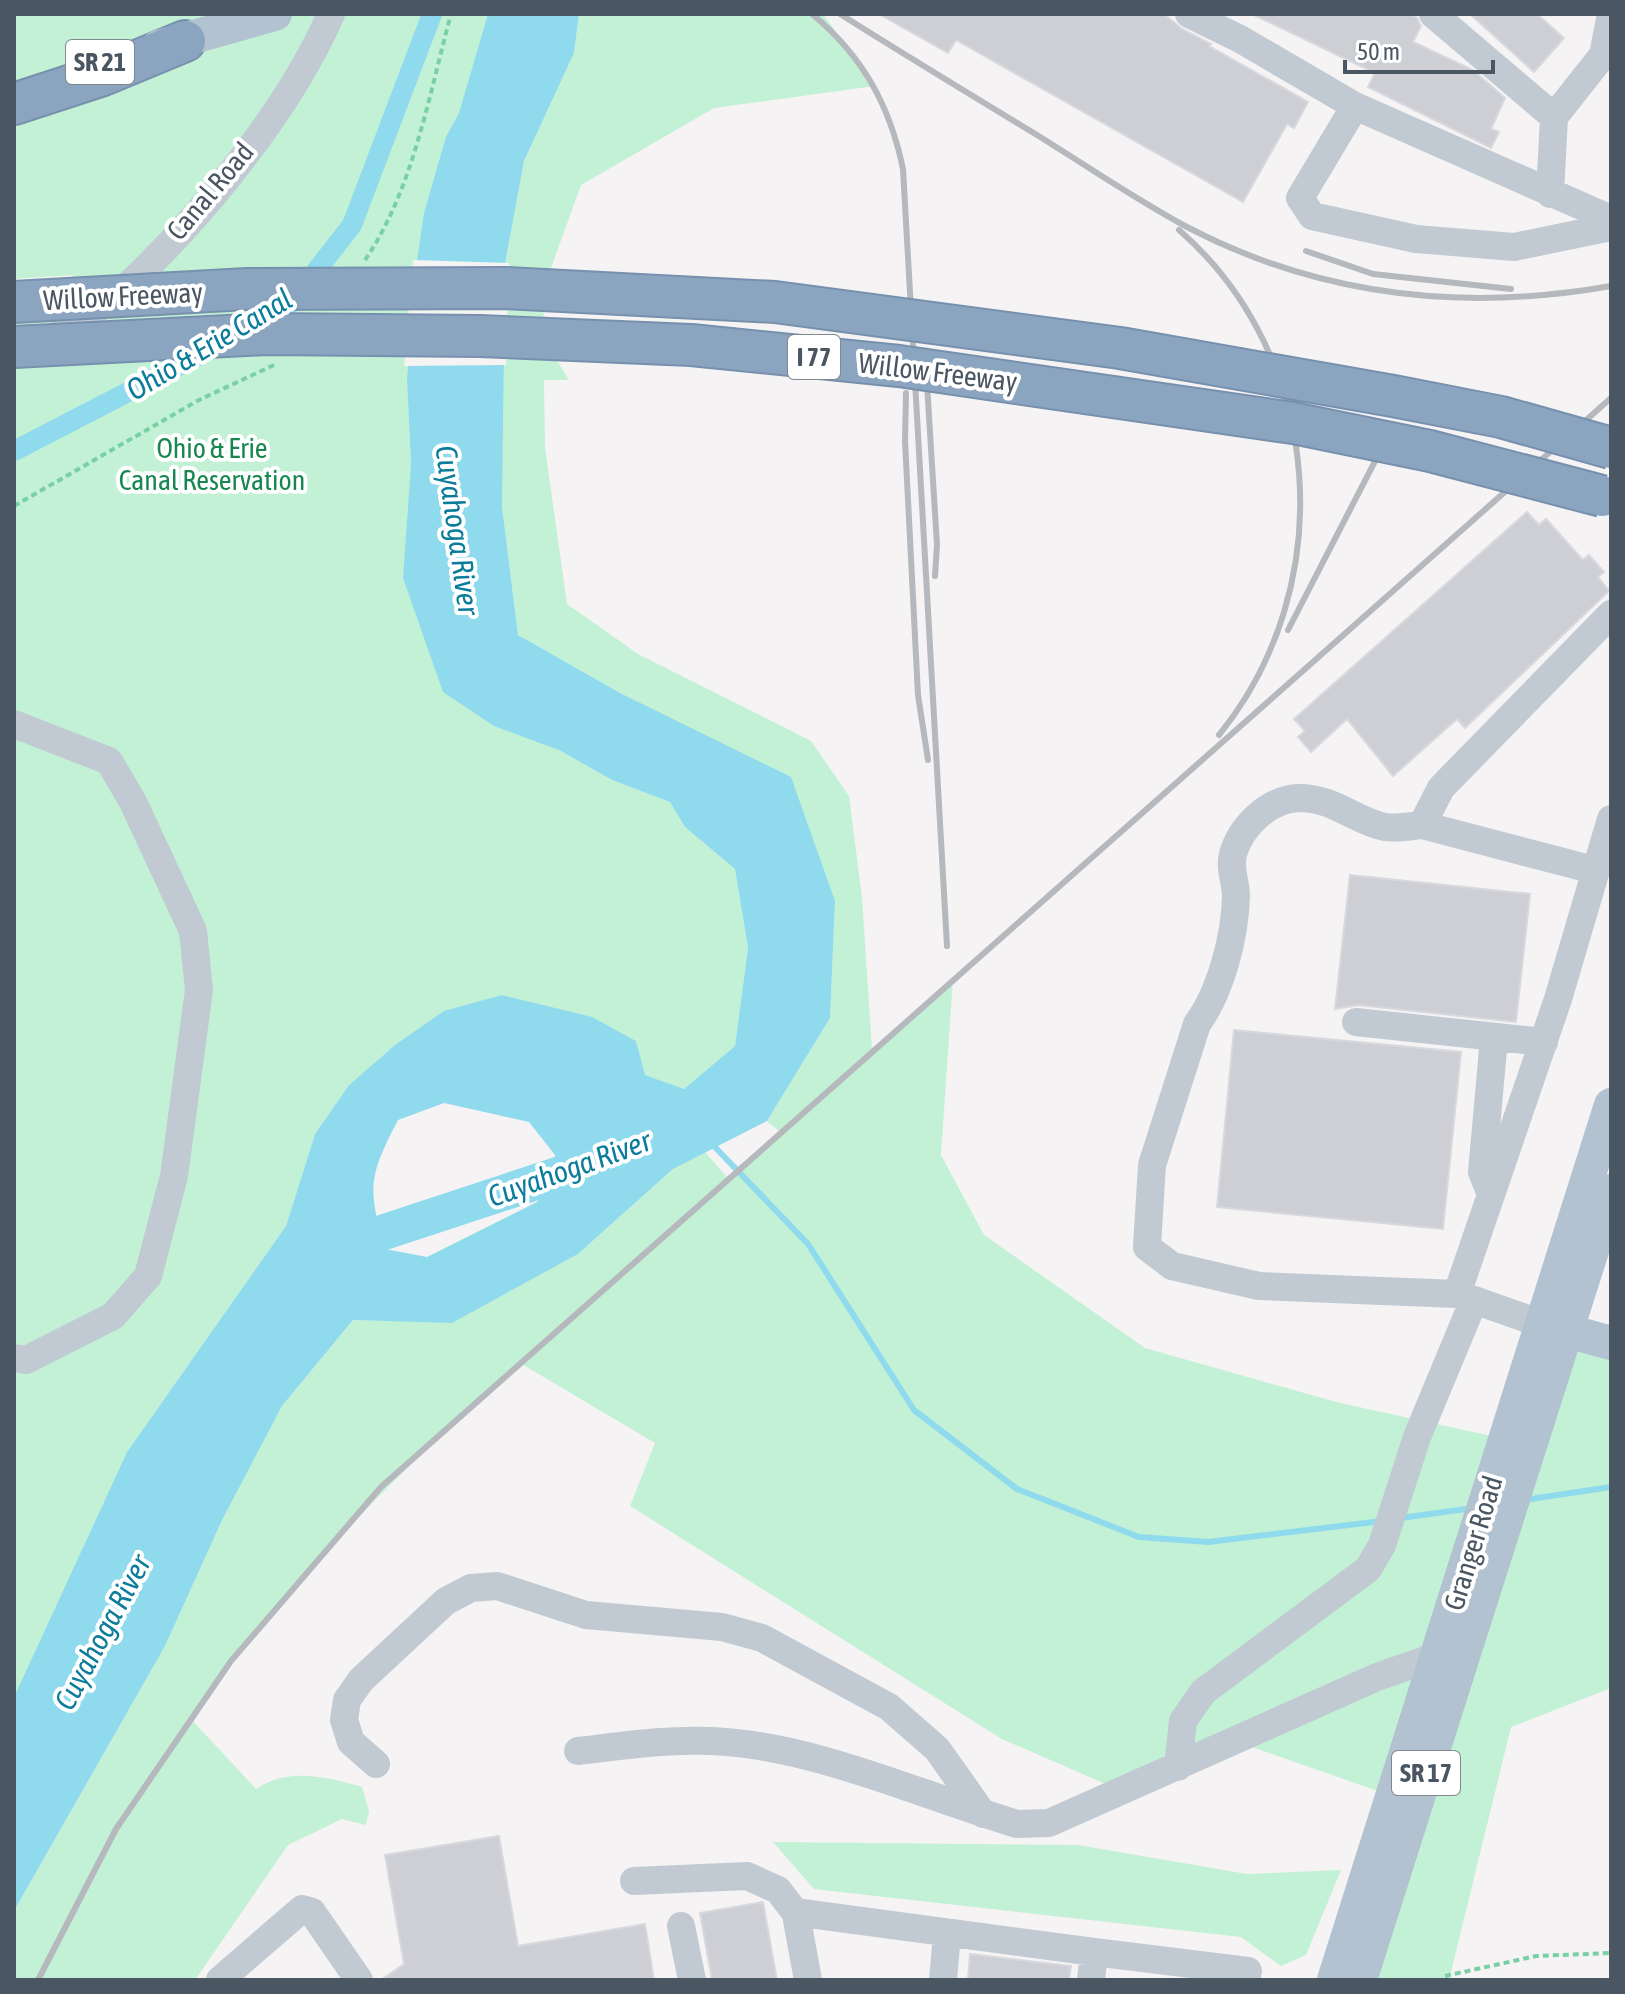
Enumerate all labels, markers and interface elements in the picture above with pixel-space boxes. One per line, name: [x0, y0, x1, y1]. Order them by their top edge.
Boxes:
scale bar: [1345, 24, 1493, 74]
text: 50 m: [1357, 38, 1400, 65]
road number: SR 21: [66, 40, 134, 84]
street label: Canal Road: [160, 136, 260, 246]
street label: Willow Freeway: [42, 276, 204, 316]
water label: Ohio & Erie Canal: [120, 281, 298, 407]
road number: I 77: [788, 335, 840, 379]
street label: Willow Freeway: [857, 346, 1019, 398]
park label: Ohio & Erie Canal Reservation: [119, 432, 305, 496]
water label: Cuyahoga River: [429, 443, 487, 618]
water label: Cuyahoga River: [483, 1122, 656, 1213]
street label: Granger Road: [1437, 1472, 1509, 1614]
water label: Cuyahoga River: [47, 1548, 158, 1715]
road number: SR 17: [1392, 1751, 1460, 1795]

